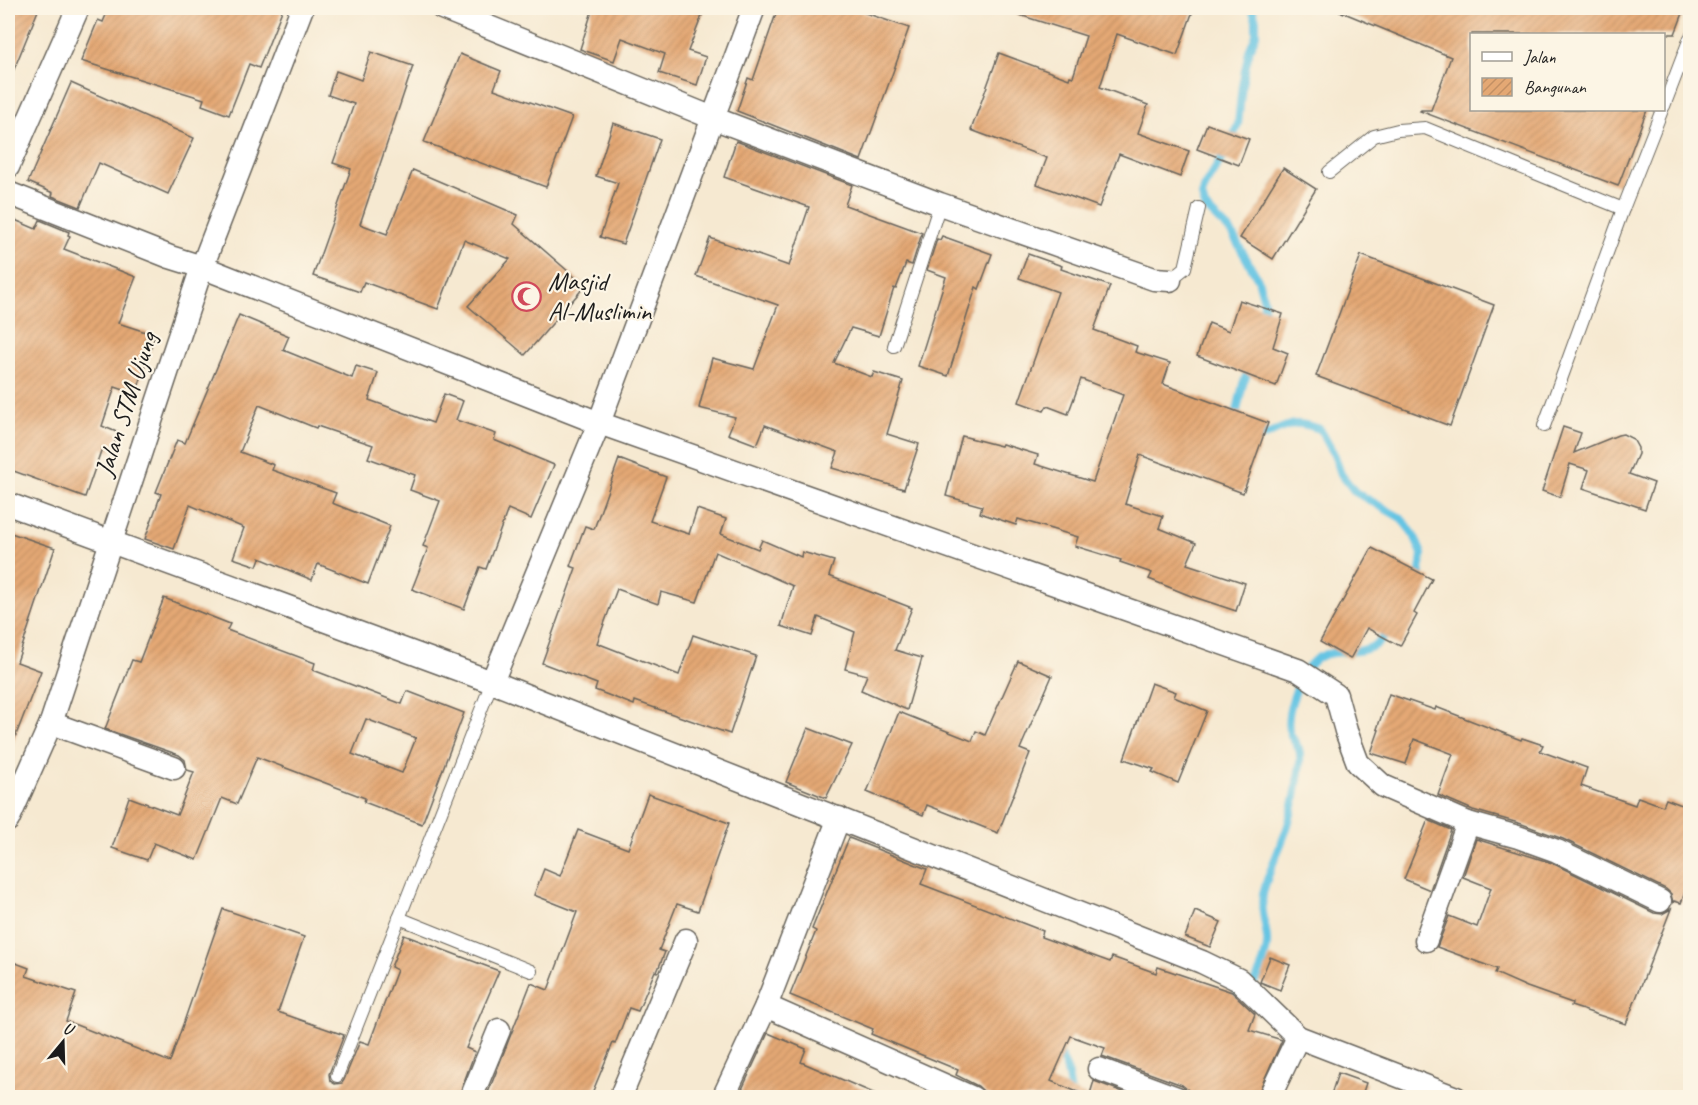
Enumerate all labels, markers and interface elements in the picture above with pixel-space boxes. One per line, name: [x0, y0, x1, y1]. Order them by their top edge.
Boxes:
legend: [1470, 33, 1665, 111]
text: Jalan: [1523, 46, 1556, 68]
text: Bangunan: [1524, 76, 1587, 98]
place label: Masjid Al-Muslimin: [548, 265, 653, 328]
mosque icon: Masjid Al-Muslimin: [511, 280, 543, 312]
street label: Jalan STM Ujung: [87, 326, 165, 482]
north arrow: [33, 1012, 93, 1072]
text: U: [61, 1018, 78, 1041]

